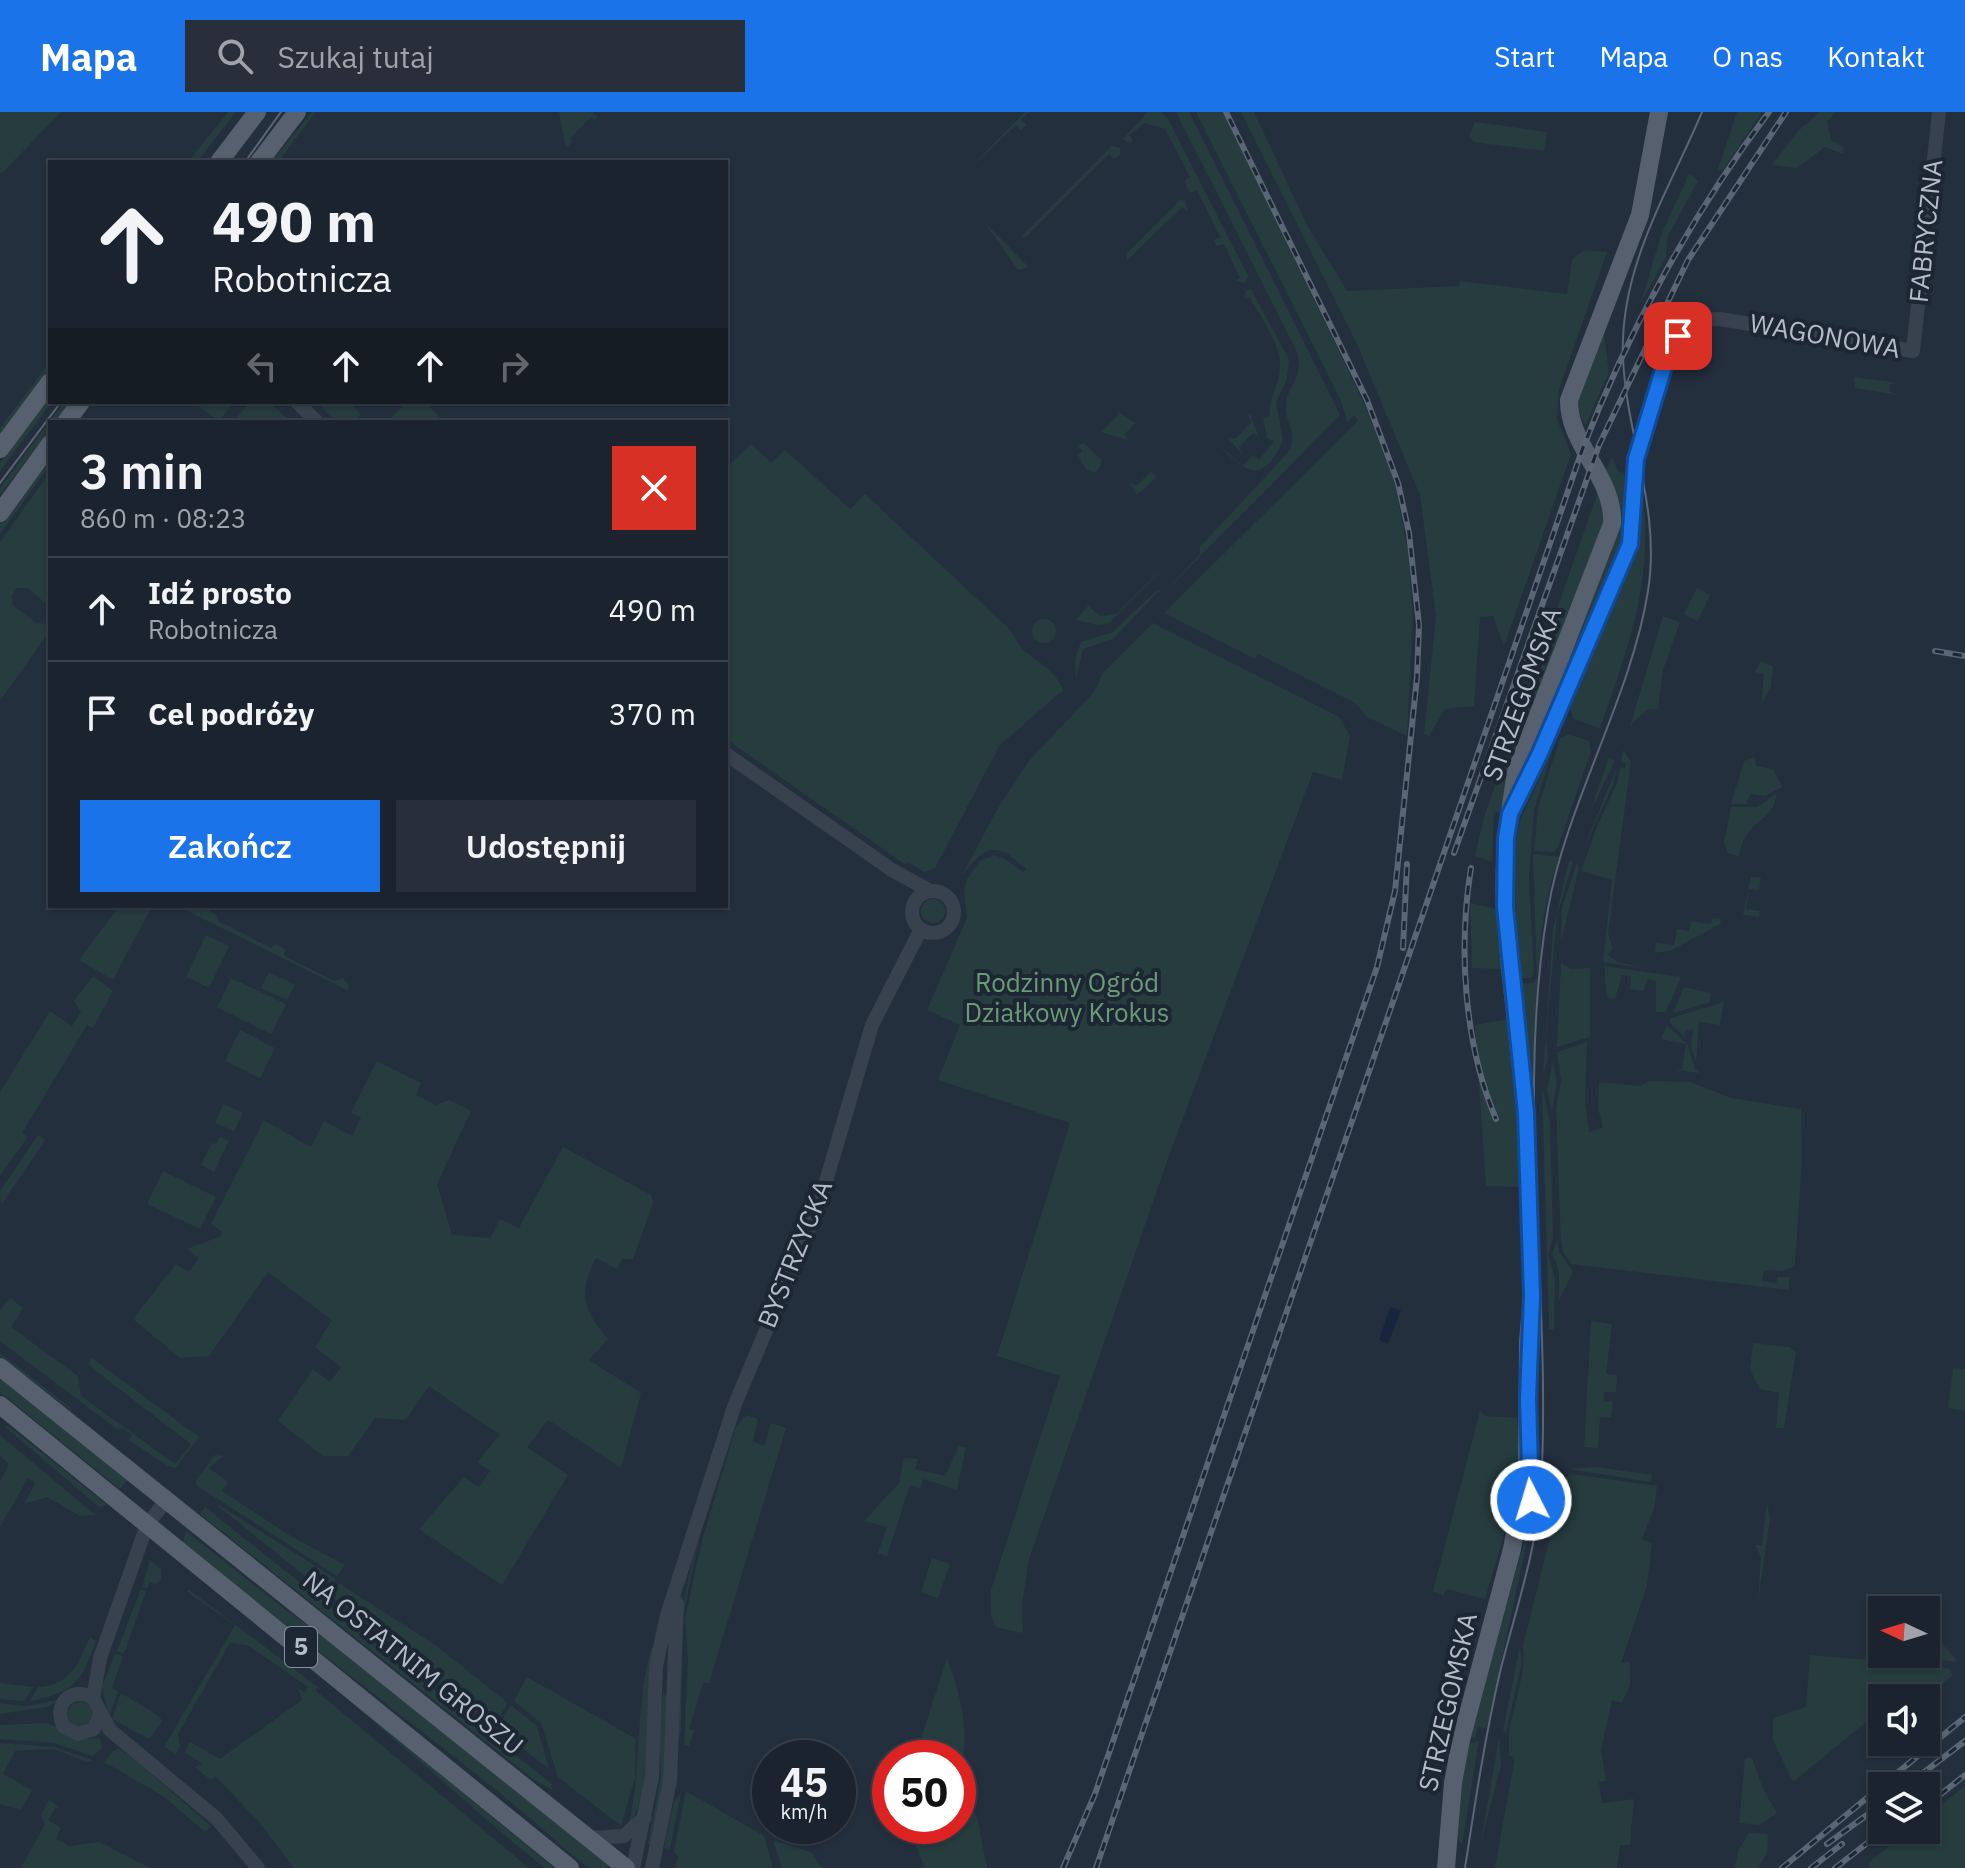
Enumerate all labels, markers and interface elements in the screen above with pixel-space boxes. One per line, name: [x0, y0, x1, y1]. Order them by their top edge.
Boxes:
search box: [185, 20, 745, 92]
text: Mapa: [40, 32, 137, 81]
icon: search: [213, 34, 257, 78]
text: Szukaj tutaj: [277, 37, 434, 76]
text: Start: [1494, 38, 1555, 75]
text: Mapa: [1599, 38, 1668, 75]
text: O nas: [1712, 38, 1783, 75]
text: Kontakt: [1827, 38, 1925, 75]
street label: FABRYCZNA: [1901, 157, 1949, 304]
text: 490 m: [212, 185, 376, 257]
icon: ahead: [80, 192, 184, 296]
text: Robotnicza: [212, 255, 392, 302]
pin: [1644, 302, 1712, 370]
street label: WAGONOWA: [1747, 305, 1903, 365]
icon: arrive: [1656, 314, 1700, 358]
icon: left: [240, 344, 284, 388]
icon: ahead: [324, 344, 368, 388]
icon: ahead: [408, 344, 452, 388]
icon: right: [492, 344, 536, 388]
text: 3 min: [80, 440, 204, 502]
button: close: [612, 446, 696, 530]
text: 860 m · 08:23: [80, 501, 246, 535]
text: Idź prosto: [148, 573, 292, 612]
icon: ahead: [80, 587, 124, 631]
text: 490 m: [609, 590, 696, 629]
street label: STRZEGOMSKA: [1474, 602, 1568, 785]
text: Robotnicza: [148, 612, 278, 646]
icon: arrive: [80, 691, 124, 735]
text: Cel podróży: [148, 694, 314, 733]
text: 370 m: [609, 694, 696, 733]
button: Zakończ: [80, 800, 380, 892]
button: Udostępnij: [396, 800, 696, 892]
park label: Rodzinny Ogród Działkowy Krokus: [965, 965, 1169, 1029]
street label: BYSTRZYCKA: [749, 1174, 839, 1332]
position arrow: [1489, 1458, 1573, 1542]
street label: NA OSTATNIM GROSZU: [296, 1563, 531, 1762]
north arrow: [1868, 1596, 1940, 1668]
map controls: [1868, 1596, 1940, 1844]
street label: STRZEGOMSKA: [1410, 1609, 1484, 1794]
road number: 5: [285, 1627, 317, 1667]
button: sound: [1868, 1684, 1940, 1756]
speed limit sign: 50: [872, 1740, 976, 1844]
text: 45: [780, 1756, 828, 1808]
button: layers: [1868, 1772, 1940, 1844]
text: km/h: [780, 1798, 828, 1825]

